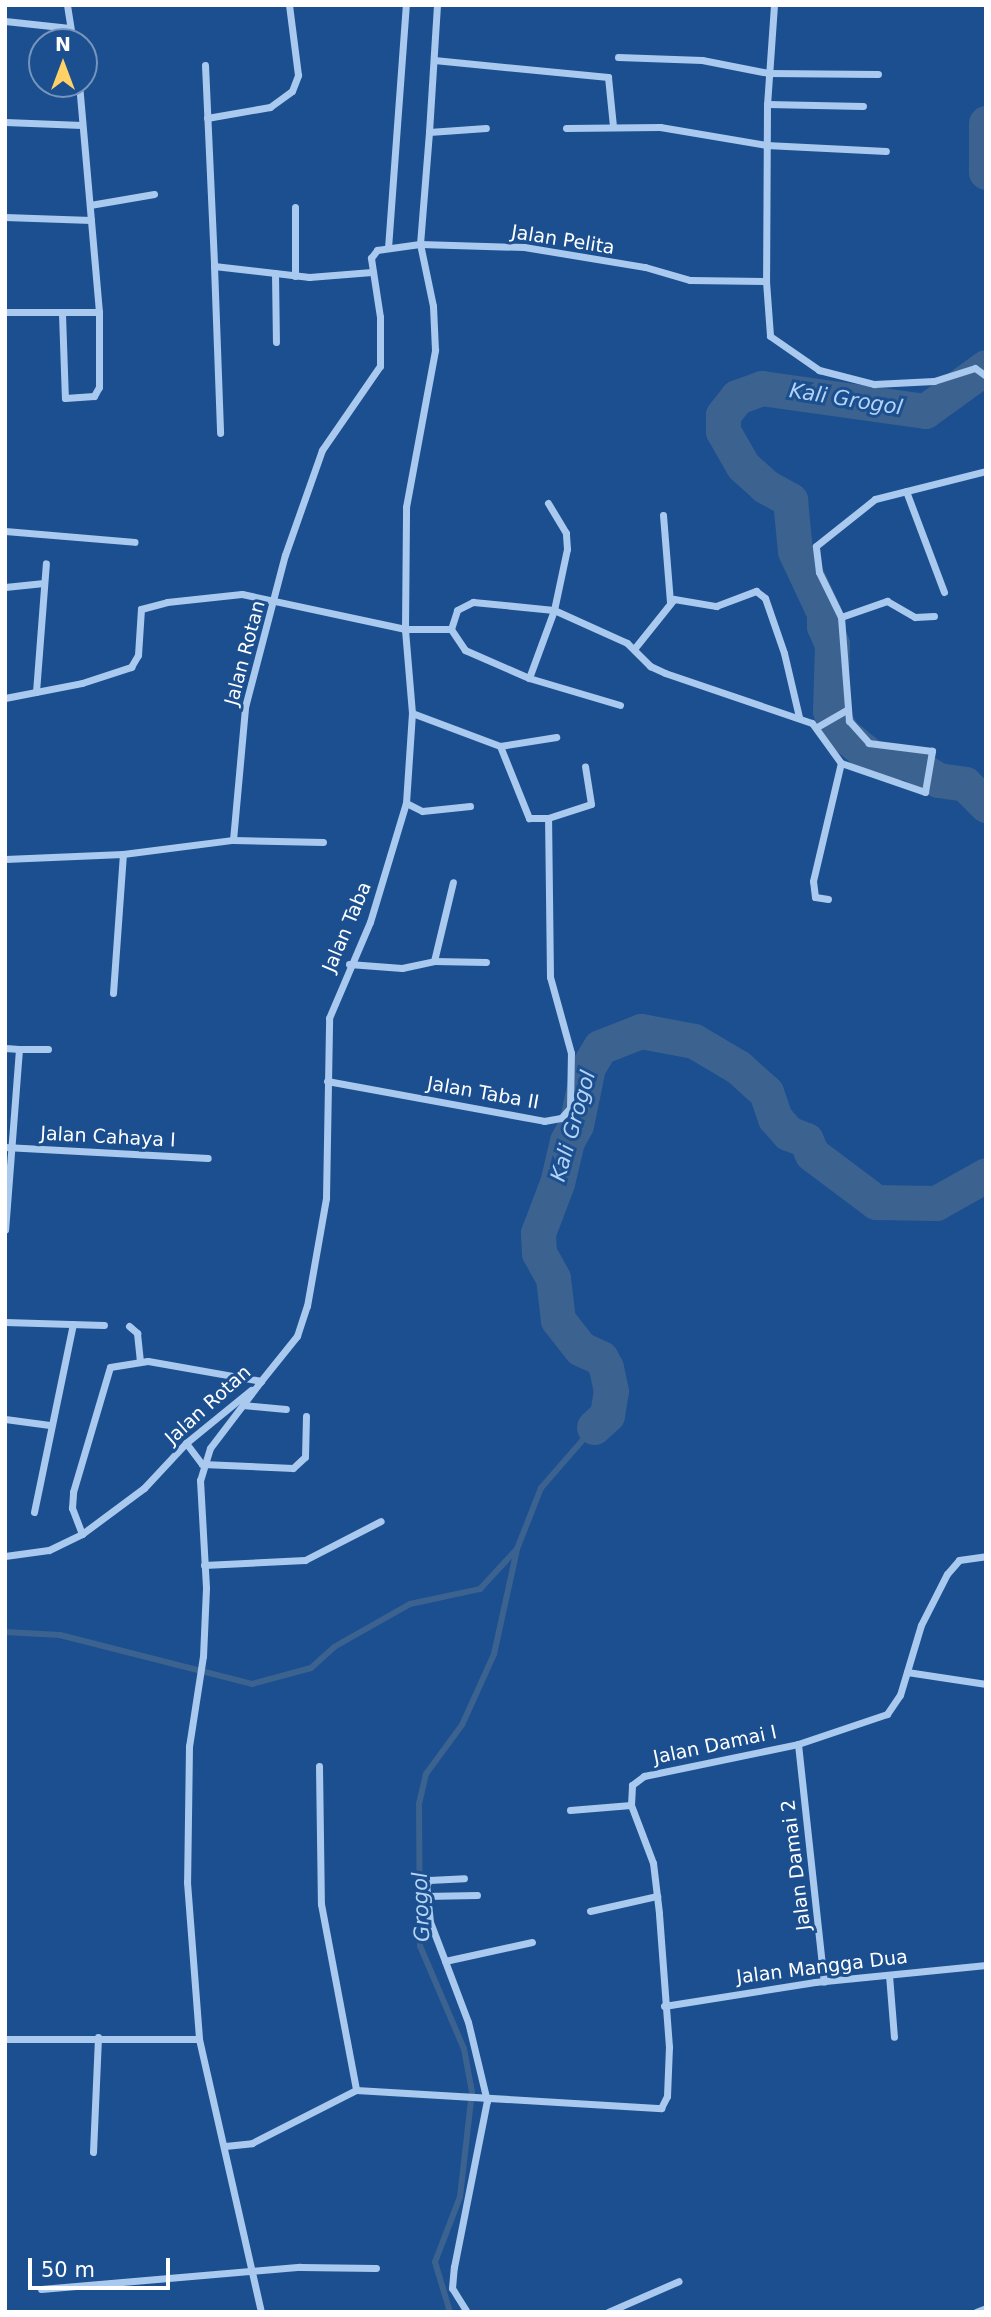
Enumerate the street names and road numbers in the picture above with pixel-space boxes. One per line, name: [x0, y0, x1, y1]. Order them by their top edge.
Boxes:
street label: Jalan Pelita: [510, 221, 616, 259]
street label: Jalan Rotan: [220, 598, 270, 708]
street label: Jalan Taba: [318, 878, 376, 976]
street label: Jalan Taba II: [425, 1072, 541, 1114]
street label: Jalan Cahaya I: [40, 1122, 176, 1152]
street label: Jalan Rotan: [160, 1361, 256, 1449]
street label: Jalan Damai I: [651, 1721, 779, 1769]
street label: Jalan Damai 2: [777, 1798, 815, 1932]
street label: Jalan Mangga Dua: [735, 1945, 909, 1989]

